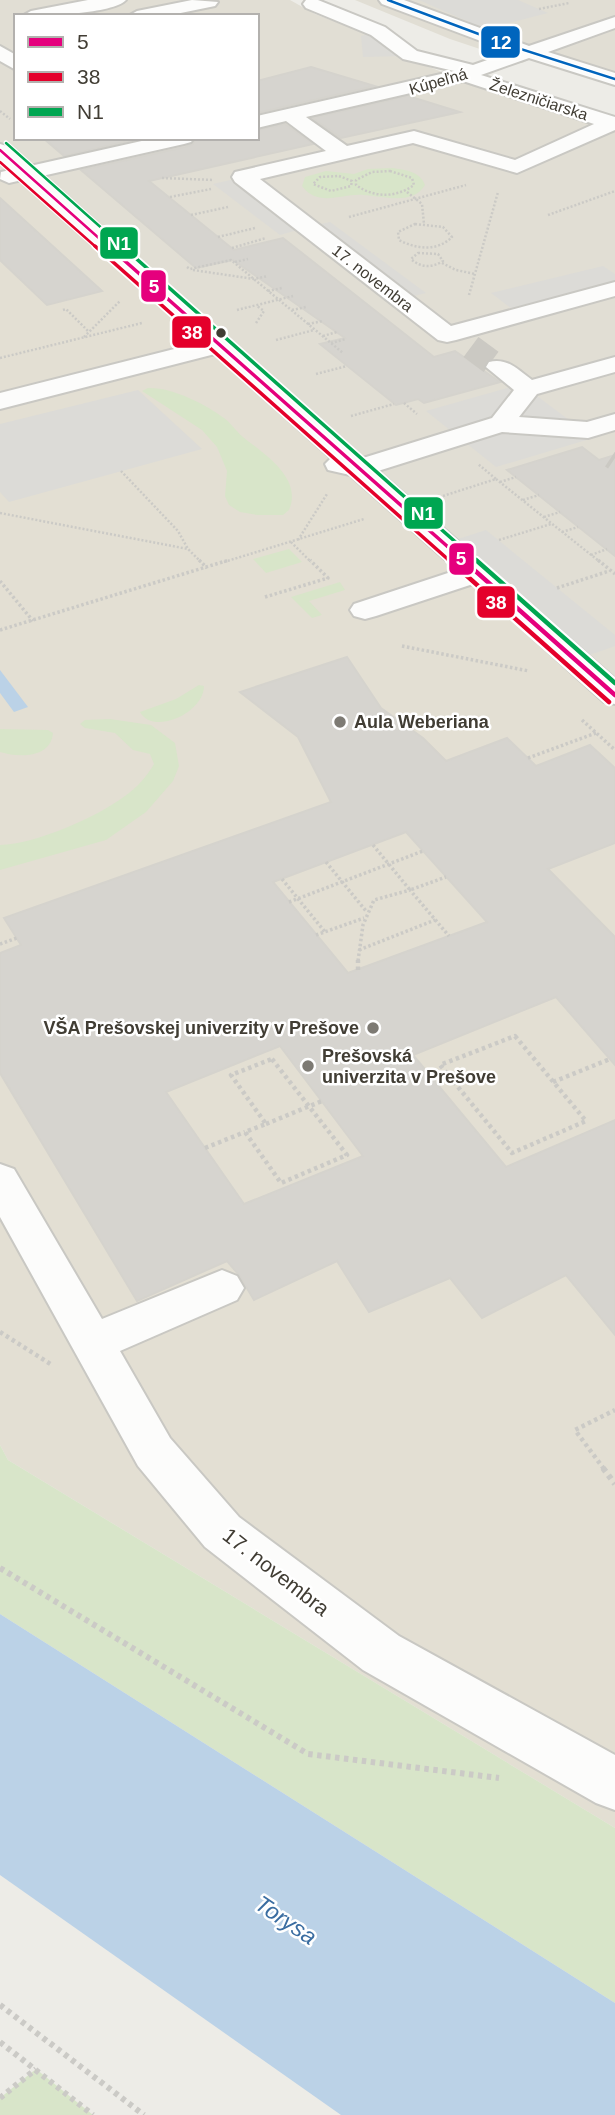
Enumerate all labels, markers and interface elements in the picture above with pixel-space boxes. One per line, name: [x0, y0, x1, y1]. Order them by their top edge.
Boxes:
legend: [14, 14, 259, 140]
line badge: 12: [480, 25, 521, 59]
text: 5: [77, 30, 89, 53]
text: 12: [490, 32, 512, 53]
text: 38: [77, 65, 100, 88]
street label: Kúpeľná: [407, 65, 469, 98]
street label: Železničiarska: [488, 75, 591, 123]
text: N1: [77, 100, 104, 123]
line badge: N1: [99, 226, 139, 260]
text: N1: [107, 233, 132, 254]
street label: 17. novembra: [329, 242, 417, 315]
line badge: 5: [140, 269, 167, 303]
text: 5: [149, 276, 160, 297]
line badge: 38: [171, 315, 212, 349]
text: 38: [181, 322, 203, 343]
unlabelled marker: [214, 326, 228, 340]
line badge: N1: [403, 496, 444, 530]
text: N1: [411, 503, 436, 524]
line badge: 5: [448, 542, 475, 576]
text: 5: [456, 548, 467, 569]
line badge: 38: [476, 585, 516, 619]
text: 38: [485, 592, 507, 613]
place label: Aula Weberiana: [354, 712, 490, 732]
marker: Aula Weberiana: [332, 714, 348, 730]
place label: VŠA Prešovskej univerzity v Prešove: [43, 1017, 359, 1038]
marker: VŠA Prešovskej univerzity v Prešove: [365, 1020, 381, 1036]
place label: Prešovská univerzita v Prešove: [322, 1046, 496, 1087]
marker: Prešovská univerzita v Prešove: [300, 1058, 316, 1074]
street label: 17. novembra: [219, 1523, 334, 1620]
water label: Torysa: [250, 1890, 322, 1950]

